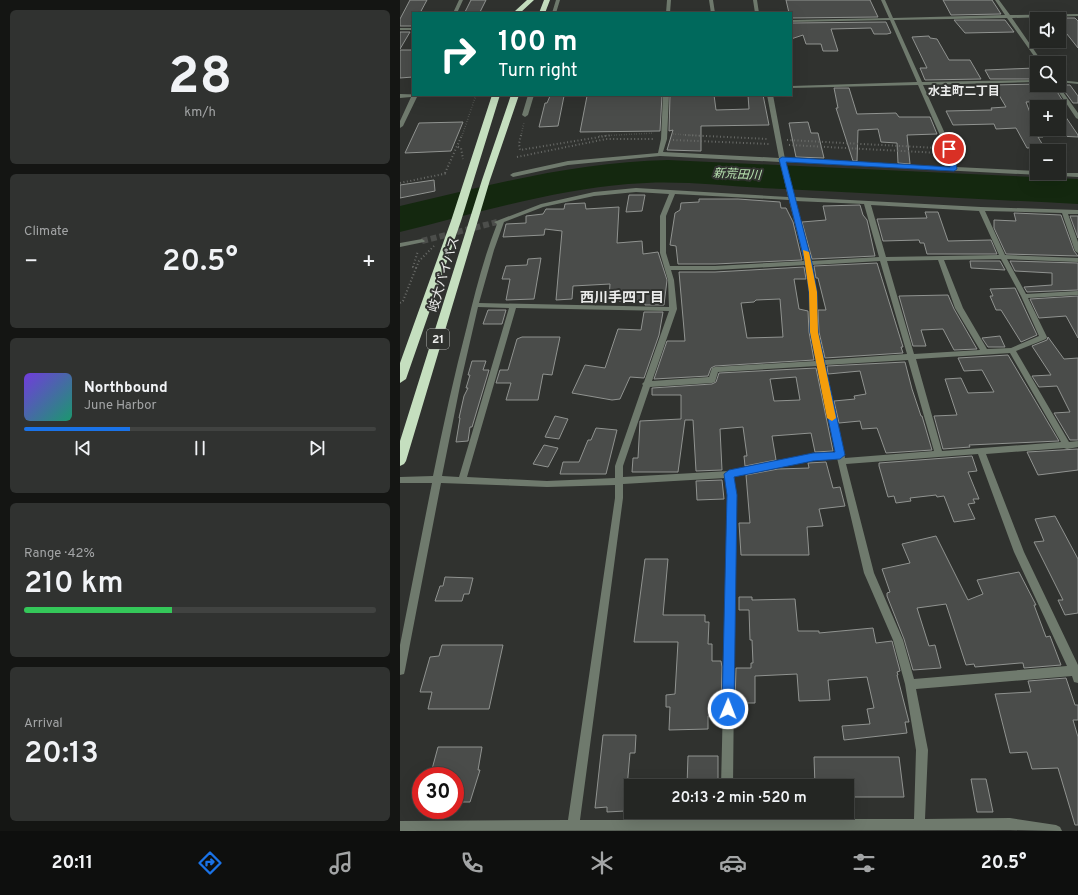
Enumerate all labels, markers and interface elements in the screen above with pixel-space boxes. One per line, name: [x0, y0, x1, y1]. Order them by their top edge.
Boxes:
map controls: [1030, 12, 1066, 180]
button: sound: [1030, 12, 1066, 48]
text: 100 m: [498, 25, 578, 61]
icon: right: [432, 28, 484, 80]
text: 28: [168, 46, 232, 112]
button: search: [1030, 56, 1066, 92]
text: Turn right: [498, 60, 578, 83]
district label: 水主町二丁目: [928, 84, 1000, 100]
button: +: [1030, 100, 1066, 136]
text: km/h: [184, 105, 216, 121]
pin: [932, 132, 966, 166]
icon: arrive: [938, 138, 960, 160]
button: −: [1030, 144, 1066, 180]
water label: 新荒田川: [713, 166, 763, 184]
text: Climate: [24, 224, 69, 240]
street label: 岐大バイパス: [426, 235, 464, 314]
text: 20.5°: [162, 244, 238, 281]
text: −: [24, 249, 38, 276]
text: +: [362, 249, 376, 276]
district label: 西川手四丁目: [580, 290, 664, 307]
road number: 21: [427, 329, 449, 349]
text: Northbound: [84, 379, 168, 398]
text: June Harbor: [84, 398, 157, 414]
icon: previous: [72, 437, 94, 459]
icon: pause: [189, 437, 211, 459]
icon: next: [306, 437, 328, 459]
text: Range · 42%: [24, 546, 95, 562]
text: 210 km: [24, 566, 124, 603]
position arrow: [707, 688, 749, 730]
text: Arrival: [24, 716, 63, 732]
text: 20:13: [24, 736, 99, 773]
speed limit sign: 30: [412, 767, 464, 819]
text: 20:13 · 2 min · 520 m: [671, 789, 807, 808]
icon: directions: [196, 849, 224, 877]
icon: music: [327, 849, 355, 877]
icon: phone: [458, 849, 486, 877]
icon: climate: [588, 849, 616, 877]
icon: car: [719, 849, 747, 877]
icon: filters: [850, 849, 878, 877]
text: 20:11: [51, 852, 93, 875]
text: 20.5°: [981, 852, 1027, 875]

